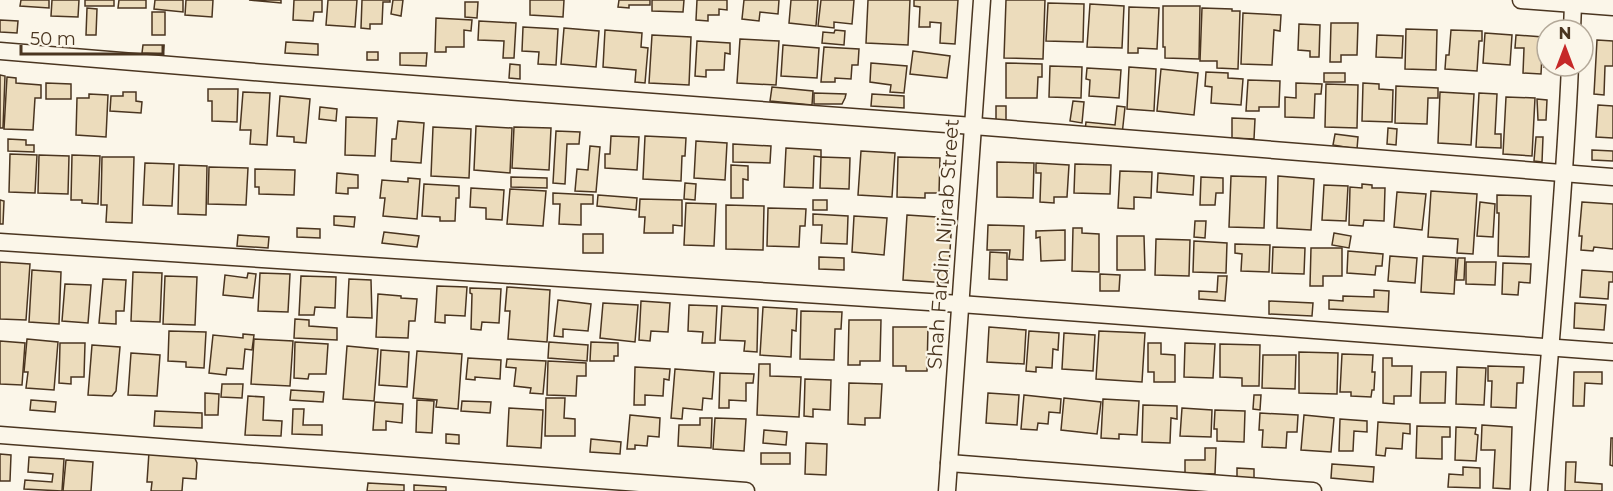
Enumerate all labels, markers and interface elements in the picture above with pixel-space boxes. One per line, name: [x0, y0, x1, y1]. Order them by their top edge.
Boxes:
scale bar: [21, 18, 164, 56]
north arrow: [1535, 18, 1595, 78]
text: N: [1559, 24, 1571, 43]
text: 50 m: [30, 28, 76, 50]
street label: Shah Fardin Nijrab Street: [922, 118, 964, 370]

